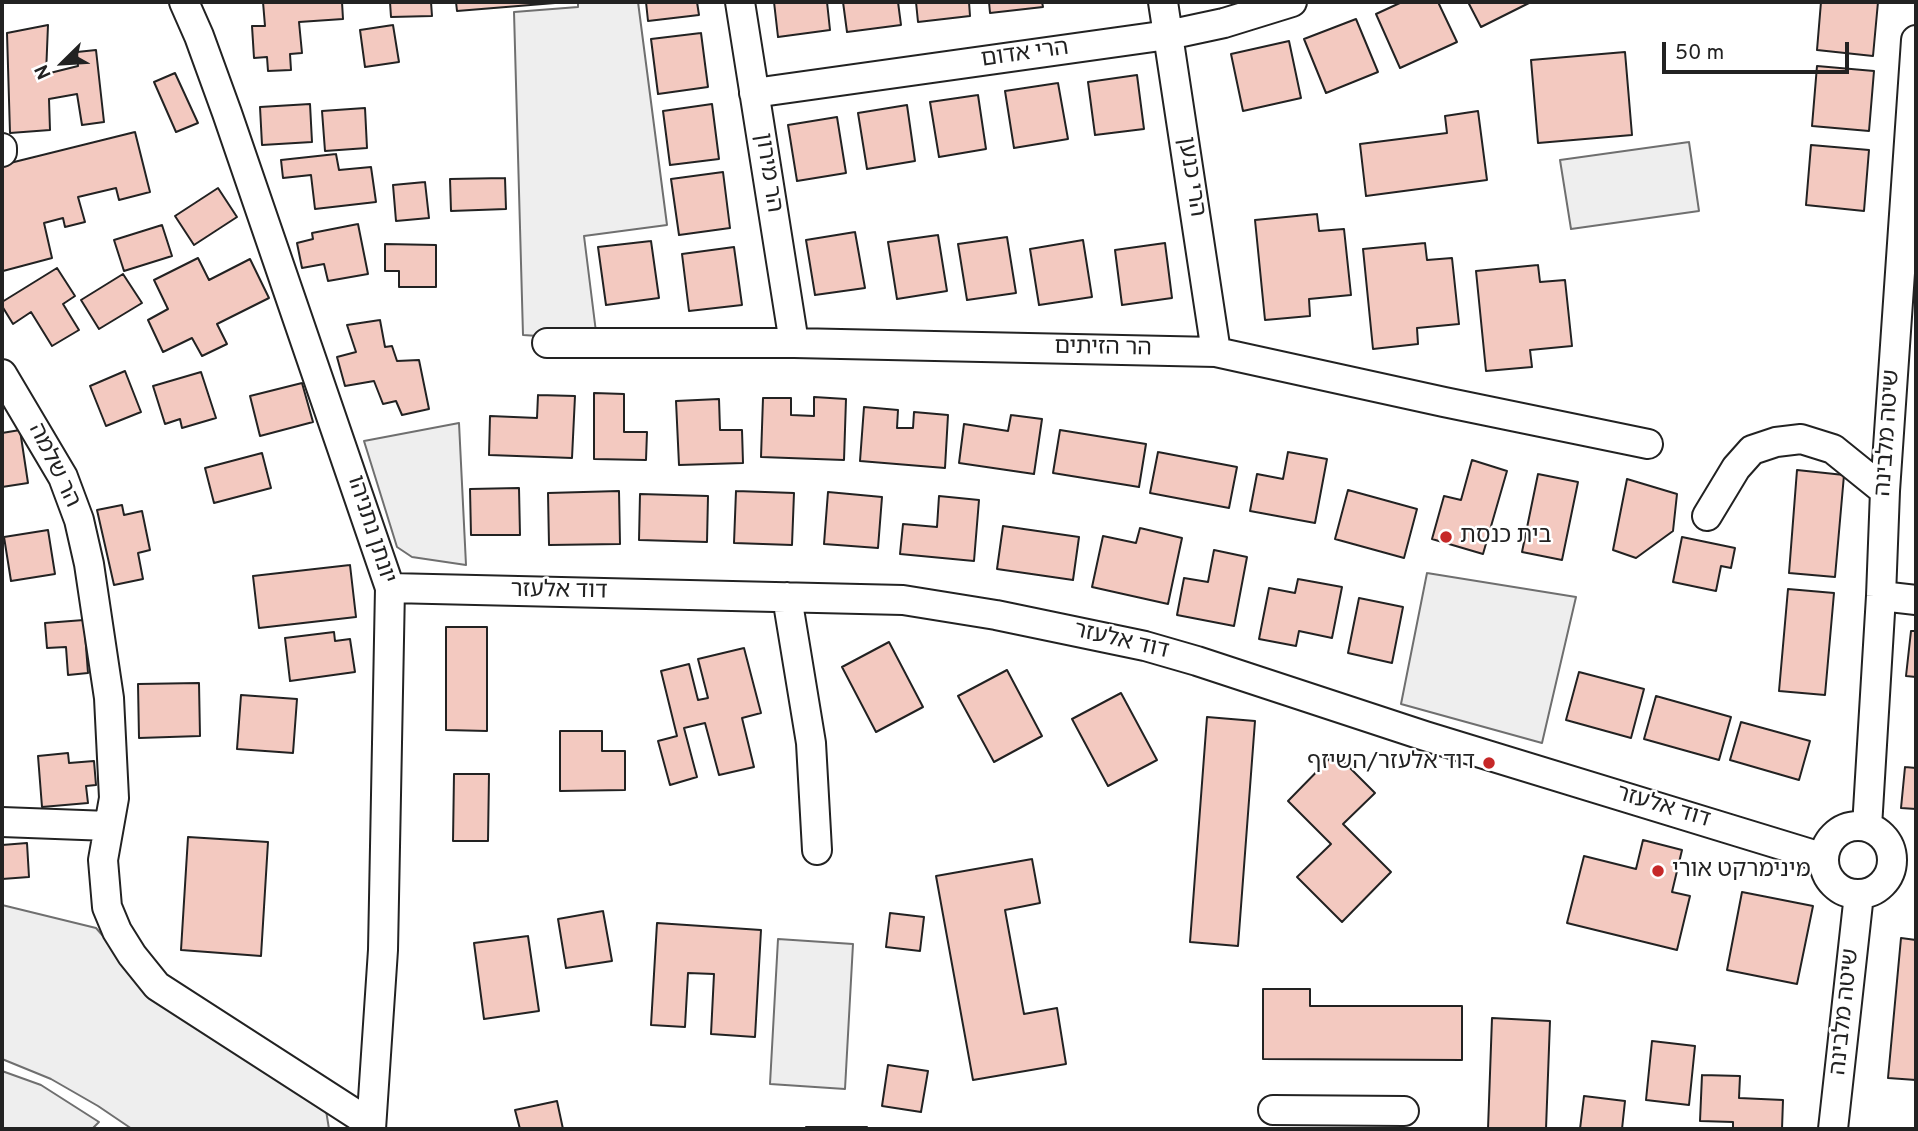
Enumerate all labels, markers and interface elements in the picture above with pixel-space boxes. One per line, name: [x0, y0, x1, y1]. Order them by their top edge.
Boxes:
north arrow: [28, 28, 98, 98]
scale bar: [1666, 28, 1853, 72]
street label: הרי אדום: [979, 35, 1071, 75]
text: 50 m: [1675, 40, 1724, 67]
text: N: [30, 60, 58, 83]
street label: הר מירון: [747, 131, 787, 215]
street label: הרי כנען: [1170, 135, 1210, 219]
street label: הר הזיתים: [1054, 334, 1152, 364]
street label: שיטה מלבינה: [1871, 369, 1907, 497]
street label: הר שלמה: [21, 419, 85, 513]
street label: יונתן נתניהו: [340, 473, 400, 587]
place label: בית כנסת: [1460, 523, 1552, 551]
marker: בית כנסת: [1438, 529, 1454, 545]
street label: דוד אלעזר: [510, 577, 608, 607]
street label: דוד אלעזר: [1071, 618, 1171, 666]
place label: דוד אלעזר/השיזף: [1307, 749, 1475, 777]
marker: דוד אלעזר/השיזף: [1481, 755, 1497, 771]
street label: דוד אלעזר: [1613, 781, 1713, 835]
place label: מינימרקט אורי: [1672, 857, 1811, 885]
marker: מינימרקט אורי: [1650, 863, 1666, 879]
street label: שיטה מלבינה: [1826, 947, 1866, 1077]

